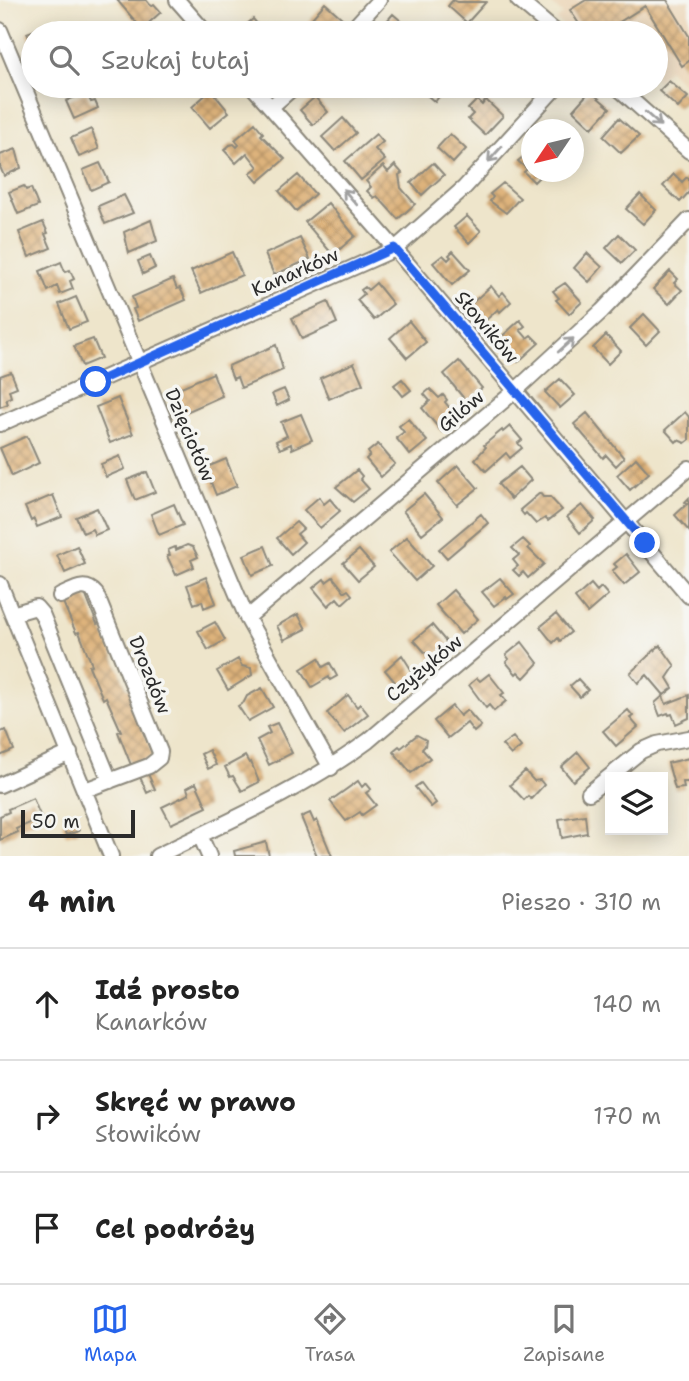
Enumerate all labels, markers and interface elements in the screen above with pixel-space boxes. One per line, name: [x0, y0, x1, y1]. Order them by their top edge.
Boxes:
search box: [21, 21, 668, 98]
icon: search: [45, 41, 83, 79]
text: Szukaj tutaj: [101, 42, 250, 77]
one-way arrow: [644, 110, 661, 127]
north arrow: [521, 119, 584, 182]
one-way arrow: [486, 145, 503, 162]
one-way arrow: [341, 189, 358, 206]
street label: Kanarków: [248, 242, 342, 302]
street label: Słowików: [449, 285, 525, 369]
one-way arrow: [556, 337, 574, 353]
route start: [80, 366, 111, 397]
street label: Gilów: [433, 384, 489, 438]
street label: Dzięciołów: [159, 385, 221, 485]
route end: [629, 527, 660, 558]
street label: Czyżyków: [381, 629, 467, 707]
street label: Drozdów: [123, 632, 177, 718]
map controls: [605, 772, 668, 835]
button: layers: [605, 772, 668, 835]
scale bar: [21, 807, 135, 839]
text: 50 m: [32, 809, 80, 834]
text: 4 min: [28, 881, 115, 922]
text: Pieszo · 310 m: [501, 887, 661, 917]
text: Idź prosto: [95, 972, 240, 1007]
icon: ahead: [28, 985, 66, 1023]
text: 140 m: [593, 989, 661, 1019]
text: Kanarków: [95, 1007, 207, 1037]
text: Skręć w prawo: [95, 1084, 296, 1119]
icon: right: [28, 1097, 66, 1135]
text: 170 m: [593, 1101, 661, 1131]
text: Słowików: [95, 1119, 201, 1149]
icon: arrive: [28, 1209, 66, 1247]
text: Cel podróży: [95, 1211, 255, 1246]
tab: Mapa: [84, 1300, 137, 1367]
tab: Trasa: [305, 1300, 355, 1367]
tab: Zapisane: [523, 1300, 605, 1367]

